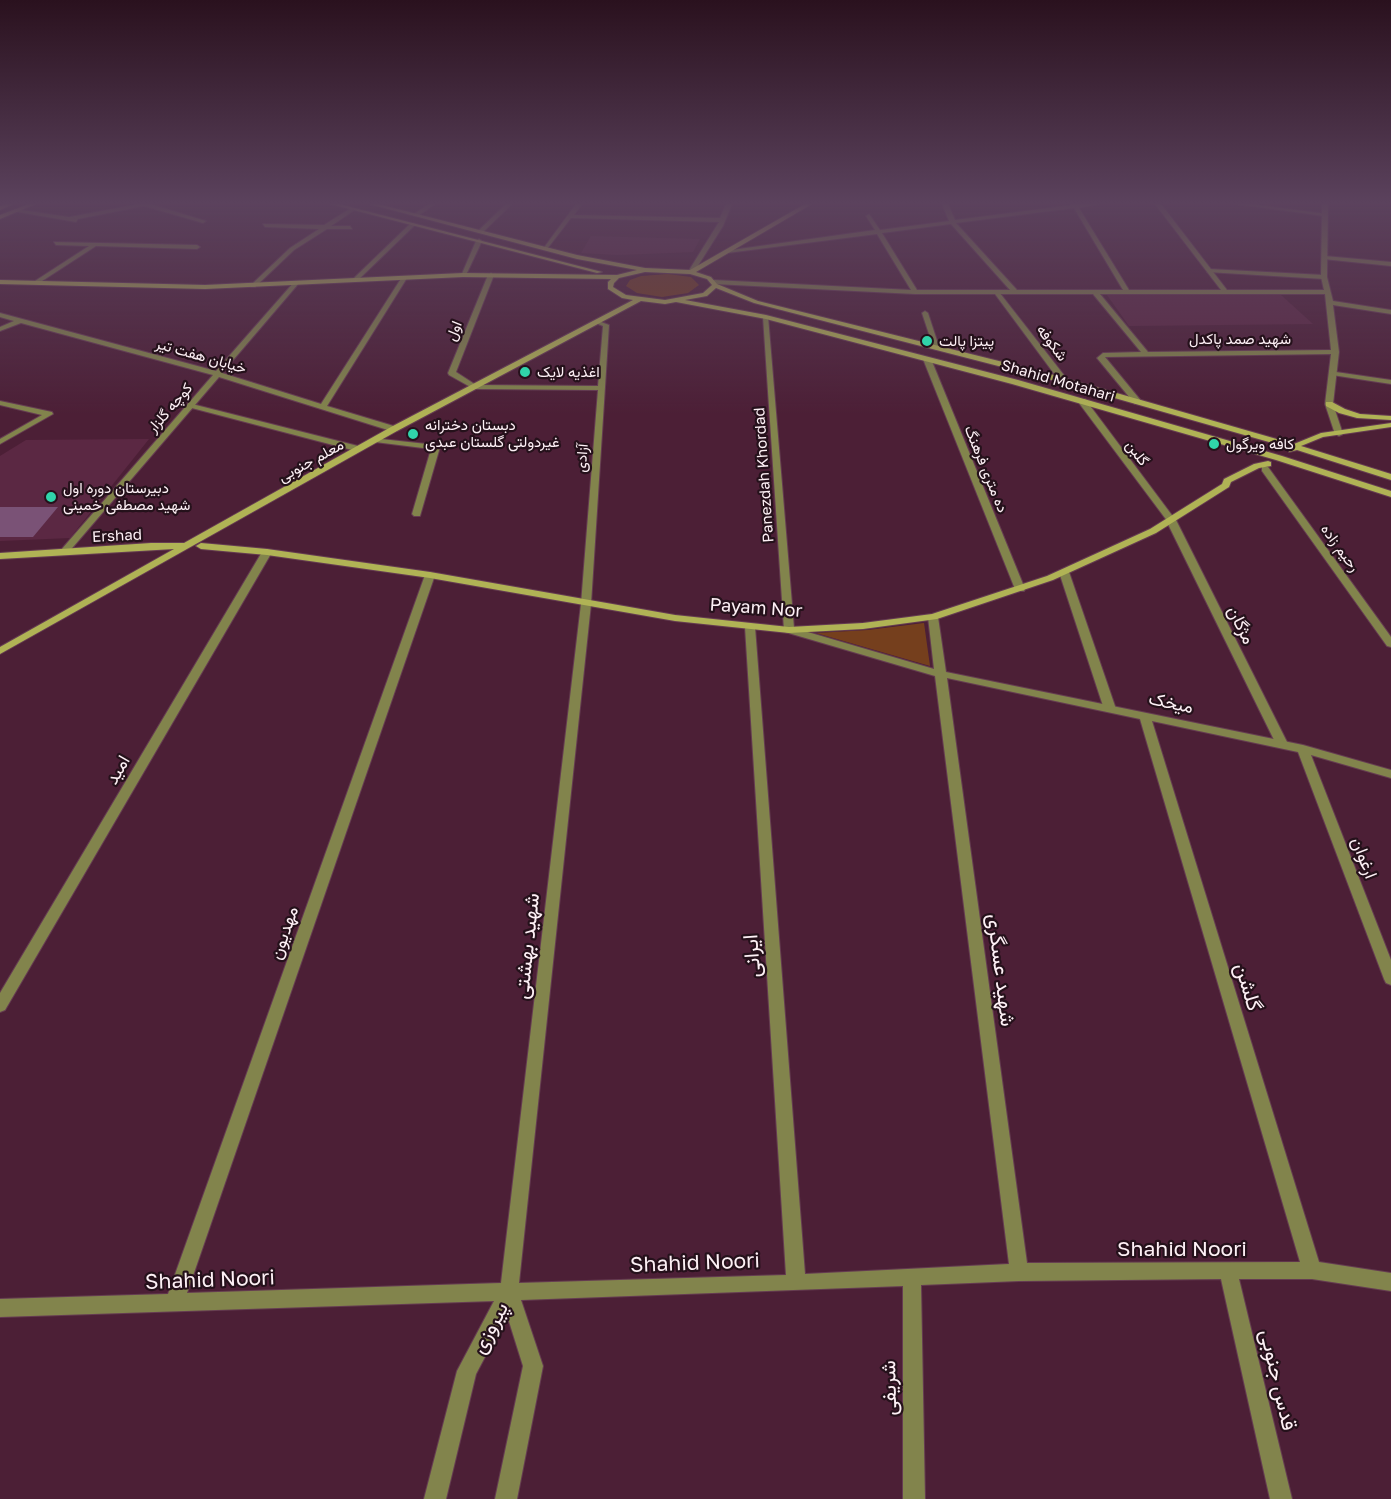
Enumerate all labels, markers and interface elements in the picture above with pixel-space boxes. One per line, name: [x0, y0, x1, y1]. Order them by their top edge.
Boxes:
street label: اول: [442, 318, 466, 344]
street label: شکوفه: [1033, 321, 1071, 365]
street label: شهید صمد پاکدل: [1189, 330, 1291, 348]
place label: پیتزا پالت: [939, 332, 994, 350]
street label: خیابان هفت تیر: [154, 334, 248, 378]
marker: پیتزا پالت: [920, 334, 934, 348]
street label: Shahid Motahari: [999, 356, 1117, 406]
place label: اغذیه لایک: [537, 363, 600, 381]
marker: اغذیه لایک: [518, 365, 532, 379]
street label: کوچه گلزار: [144, 380, 196, 436]
street label: Panezdah Khordad: [750, 407, 778, 543]
place label: دبستان دخترانه غیردولتی گلستان عبدی: [425, 416, 560, 451]
street label: ده متری فرهنگ: [960, 423, 1012, 515]
marker: دبستان دخترانه غیردولتی گلستان عبدی: [406, 427, 420, 441]
place label: کافه ویرگول: [1226, 435, 1294, 453]
street label: معلم جنوبی: [275, 436, 347, 486]
street label: گلبن: [1122, 437, 1152, 469]
marker: کافه ویرگول: [1207, 437, 1221, 451]
street label: آزادی: [572, 443, 592, 473]
place label: دبیرستان دوره اول شهید مصطفی خمینی: [63, 479, 190, 514]
marker: دبیرستان دوره اول شهید مصطفی خمینی: [44, 490, 58, 504]
street label: رحیم زاده: [1317, 521, 1363, 575]
street label: Ershad: [92, 526, 142, 546]
street label: Payam Nor: [709, 594, 803, 622]
street label: مژگان: [1223, 602, 1259, 648]
street label: میخک: [1147, 688, 1195, 718]
street label: امید: [101, 752, 135, 788]
street label: ارغوان: [1346, 834, 1382, 882]
street label: شهید بهشتی: [509, 892, 545, 1000]
street label: مهدیون: [265, 904, 303, 962]
street label: شهید عسگری: [982, 912, 1020, 1028]
street label: ایرانی: [738, 934, 766, 978]
street label: گلشن: [1229, 960, 1267, 1014]
street label: Shahid Noori: [1117, 1236, 1247, 1262]
street label: Shahid Noori: [630, 1248, 760, 1278]
street label: Shahid Noori: [145, 1265, 275, 1295]
street label: پیروزی: [466, 1298, 514, 1358]
street label: قدس جنوبی: [1254, 1327, 1302, 1433]
street label: شریفی: [876, 1360, 902, 1416]

